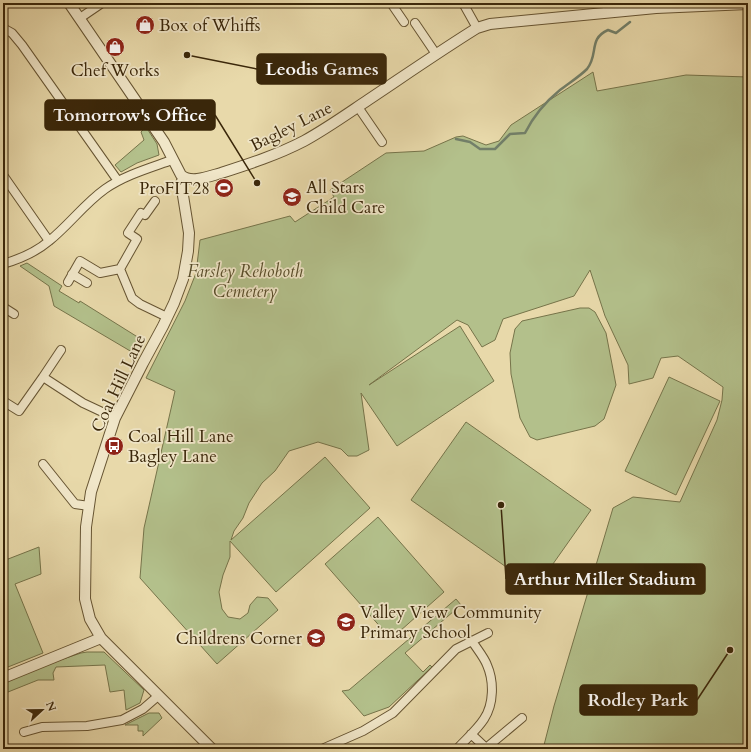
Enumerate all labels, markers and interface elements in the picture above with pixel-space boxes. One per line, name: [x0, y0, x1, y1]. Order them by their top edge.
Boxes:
shop icon: Box of Whiffs: [134, 14, 156, 36]
place label: Box of Whiffs: [159, 14, 261, 37]
shop icon: Chef Works: [104, 36, 126, 58]
callout: Leodis Games: [257, 54, 386, 84]
text: Leodis Games: [265, 57, 379, 82]
place label: Chef Works: [71, 59, 160, 82]
street label: Bagley Lane: [246, 96, 336, 157]
callout: Tomorrow's Office: [45, 100, 215, 130]
text: Tomorrow's Office: [53, 103, 207, 128]
place label: All Stars Child Care: [306, 176, 385, 219]
place label: ProFIT28: [139, 177, 210, 200]
sports icon: ProFIT28: [213, 177, 235, 199]
school or university icon: All Stars Child Care: [281, 186, 303, 208]
park label: Farsley Rehoboth Cemetery: [187, 260, 303, 303]
street label: Coal Hill Lane: [86, 330, 151, 436]
place label: Coal Hill Lane Bagley Lane: [128, 425, 234, 468]
bus stop icon: Coal Hill Lane Bagley Lane: [103, 435, 125, 457]
callout: Arthur Miller Stadium: [506, 564, 705, 594]
text: Arthur Miller Stadium: [514, 567, 697, 592]
place label: Valley View Community Primary School: [360, 601, 542, 644]
school or university icon: Valley View Community Primary School: [335, 611, 357, 633]
place label: Childrens Corner: [176, 627, 303, 650]
school or university icon: Childrens Corner: [305, 627, 327, 649]
callout: Rodley Park: [580, 685, 697, 715]
text: Rodley Park: [588, 688, 689, 713]
north arrow: [22, 690, 62, 730]
text: N: [42, 699, 60, 714]

